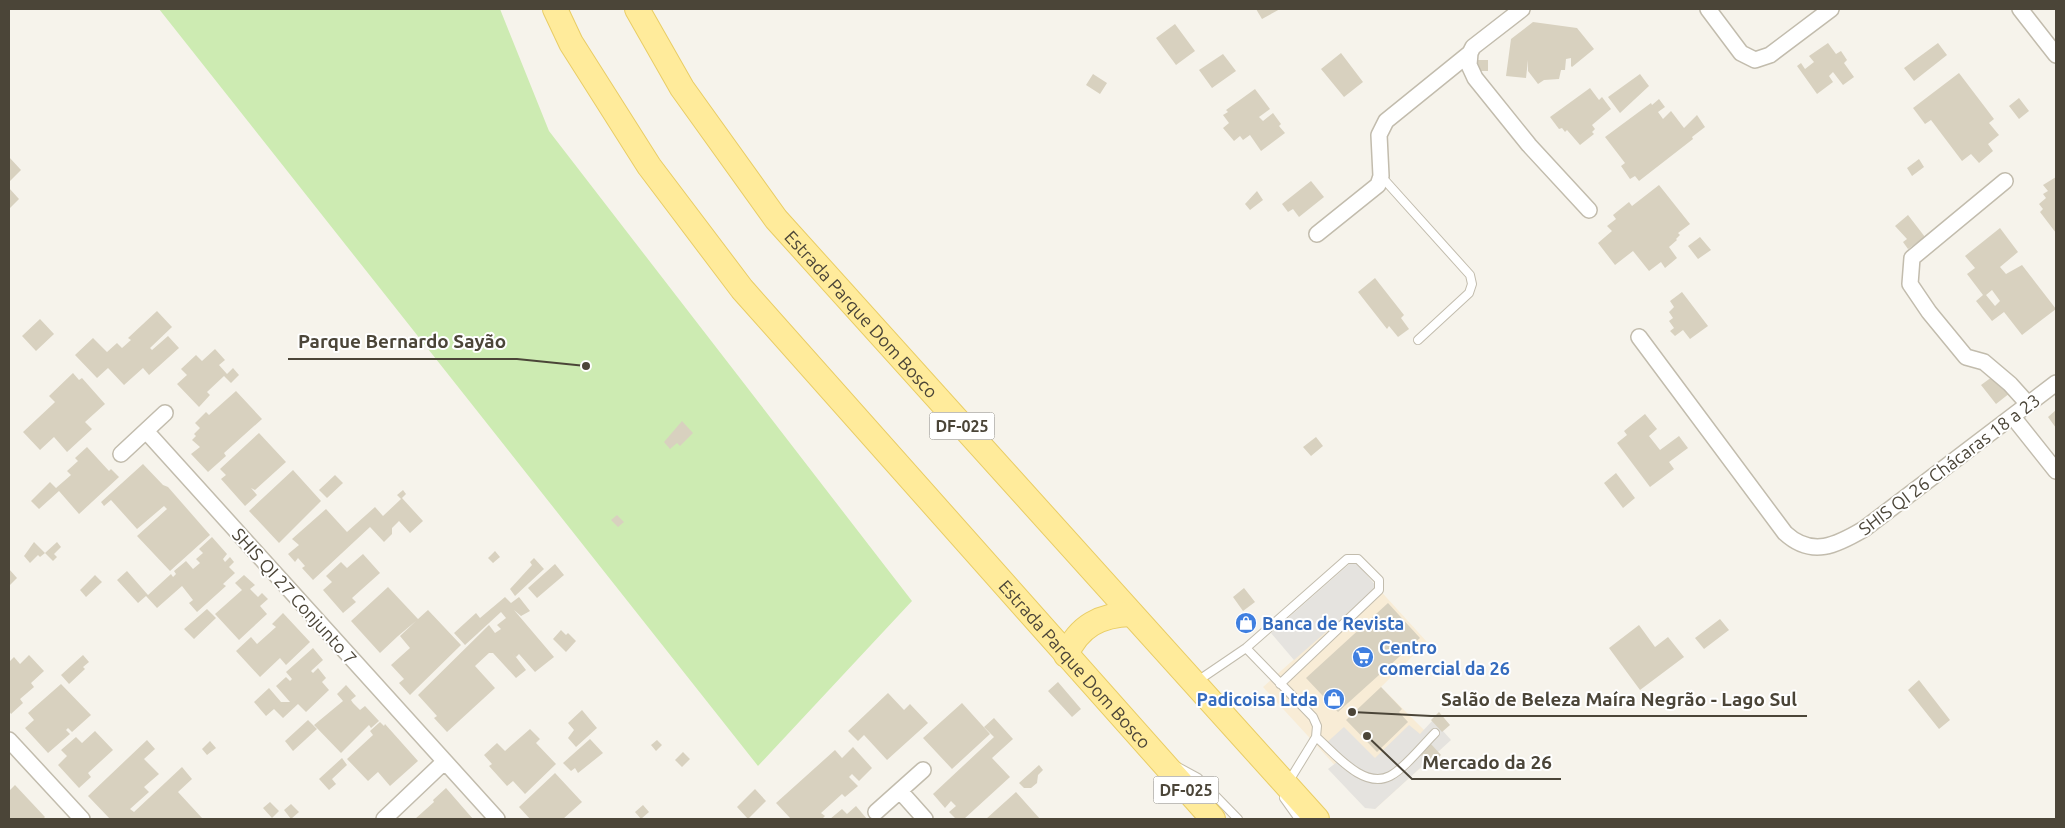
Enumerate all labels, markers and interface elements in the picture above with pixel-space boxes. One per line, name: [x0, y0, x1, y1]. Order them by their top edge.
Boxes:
street label: Estrada Parque Dom Bosco: [781, 226, 942, 402]
callout: Parque Bernardo Sayão: [288, 325, 517, 359]
text: Parque Bernardo Sayão: [298, 330, 506, 352]
street label: SHIS QI 26 Chácaras 18 a 23: [1855, 389, 2044, 539]
road number: DF-025: [930, 412, 994, 440]
street label: SHIS QI 27 Conjunto 7: [228, 524, 361, 669]
street label: Estrada Parque Dom Bosco: [995, 576, 1155, 752]
shop icon: Banca de Revista: [1234, 611, 1258, 635]
place label: Banca de Revista: [1262, 613, 1404, 633]
place label: Centro comercial da 26: [1379, 637, 1510, 678]
supermarket icon: Centro comercial da 26: [1351, 645, 1375, 669]
callout: Salão de Beleza Maíra Negrão - Lago Sul: [1431, 682, 1807, 716]
shop icon: Padicoisa Ltda: [1322, 687, 1346, 711]
text: Salão de Beleza Maíra Negrão - Lago Sul: [1441, 688, 1797, 710]
place label: Padicoisa Ltda: [1197, 689, 1318, 709]
callout: Mercado da 26: [1412, 745, 1561, 779]
text: Mercado da 26: [1422, 751, 1552, 773]
road number: DF-025: [1154, 776, 1218, 804]

